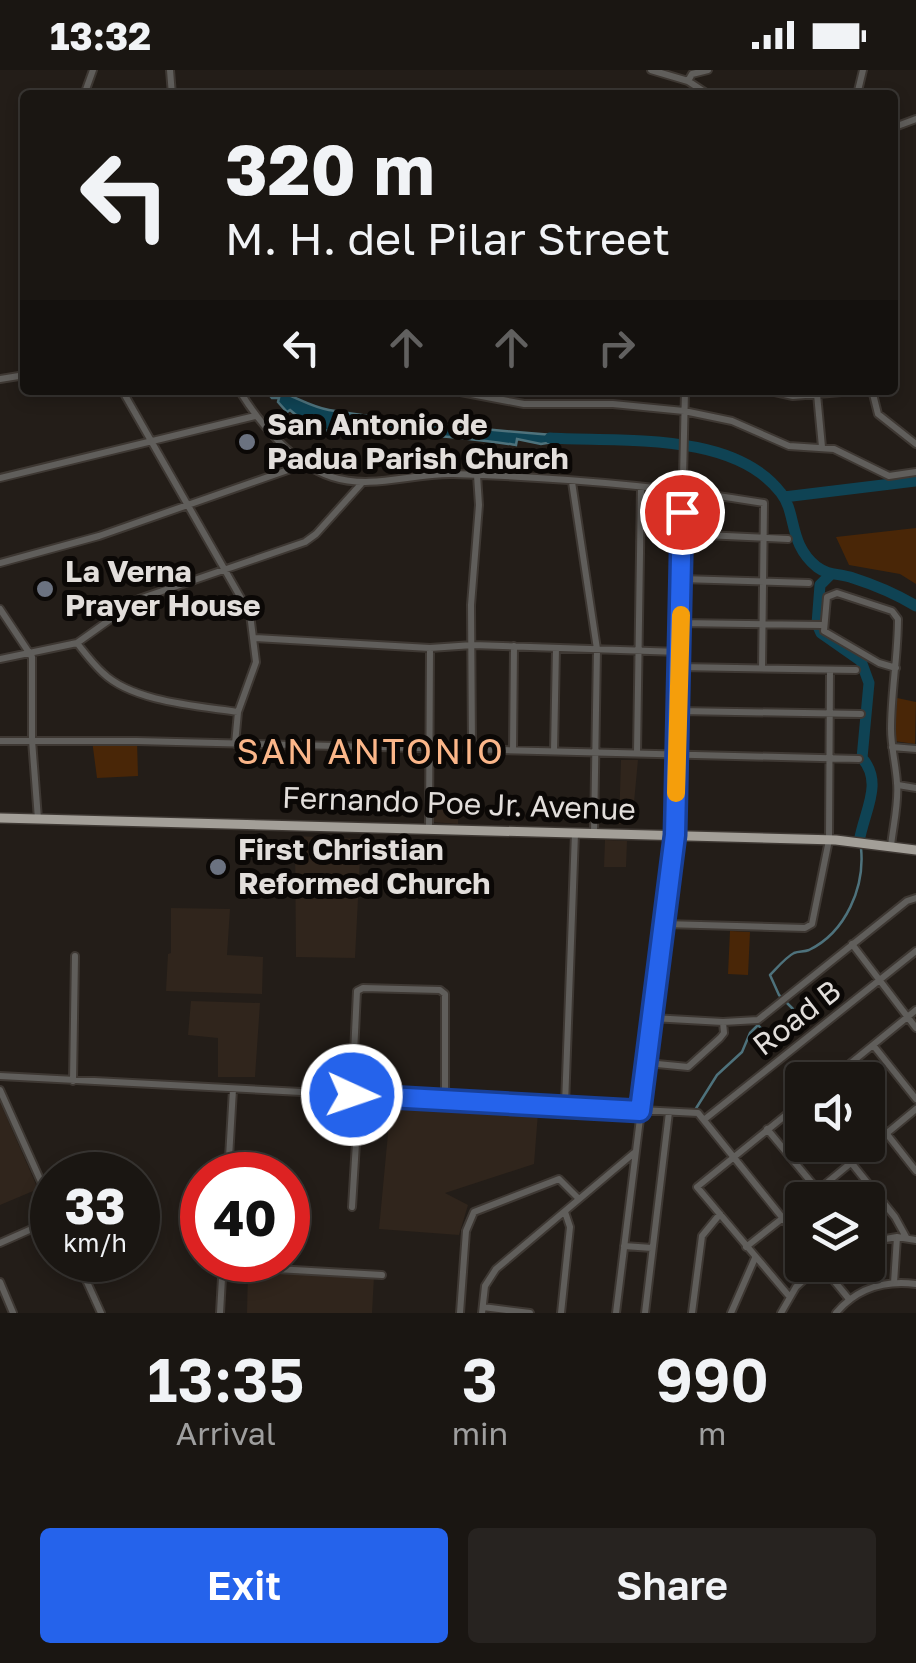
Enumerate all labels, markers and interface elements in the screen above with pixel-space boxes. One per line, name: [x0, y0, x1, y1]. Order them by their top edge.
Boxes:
text: 13:32: [50, 13, 151, 58]
text: 320 m: [225, 126, 435, 210]
icon: left: [60, 130, 190, 260]
text: M. H. del Pilar Street: [225, 211, 670, 265]
icon: left: [274, 320, 329, 375]
icon: ahead: [379, 320, 434, 375]
icon: ahead: [484, 320, 539, 375]
icon: right: [589, 320, 644, 375]
place label: San Antonio de Padua Parish Church: [267, 406, 569, 476]
marker: San Antonio de Padua Parish Church: [236, 431, 258, 453]
pin: [640, 470, 725, 555]
icon: arrive: [655, 485, 710, 540]
place label: La Verna Prayer House: [65, 553, 261, 623]
marker: La Verna Prayer House: [34, 578, 56, 600]
district label: SAN ANTONIO: [237, 730, 505, 772]
street label: Fernando Poe Jr. Avenue: [282, 779, 636, 827]
place label: First Christian Reformed Church: [238, 831, 490, 901]
marker: First Christian Reformed Church: [207, 856, 229, 878]
street label: Road B: [745, 972, 847, 1063]
position arrow: [300, 1043, 404, 1147]
map controls: [785, 1062, 885, 1282]
button: sound: [785, 1062, 885, 1162]
speed limit sign: 40: [180, 1152, 310, 1282]
text: 33: [64, 1175, 125, 1235]
button: layers: [785, 1182, 885, 1282]
text: km/h: [63, 1227, 127, 1258]
text: 13:35: [147, 1343, 304, 1415]
text: 3: [462, 1343, 498, 1415]
text: 990: [656, 1343, 769, 1415]
text: Arrival: [176, 1414, 276, 1452]
text: min: [452, 1414, 508, 1452]
text: m: [698, 1414, 726, 1452]
button: Exit: [40, 1528, 448, 1643]
button: Share: [468, 1528, 876, 1643]

